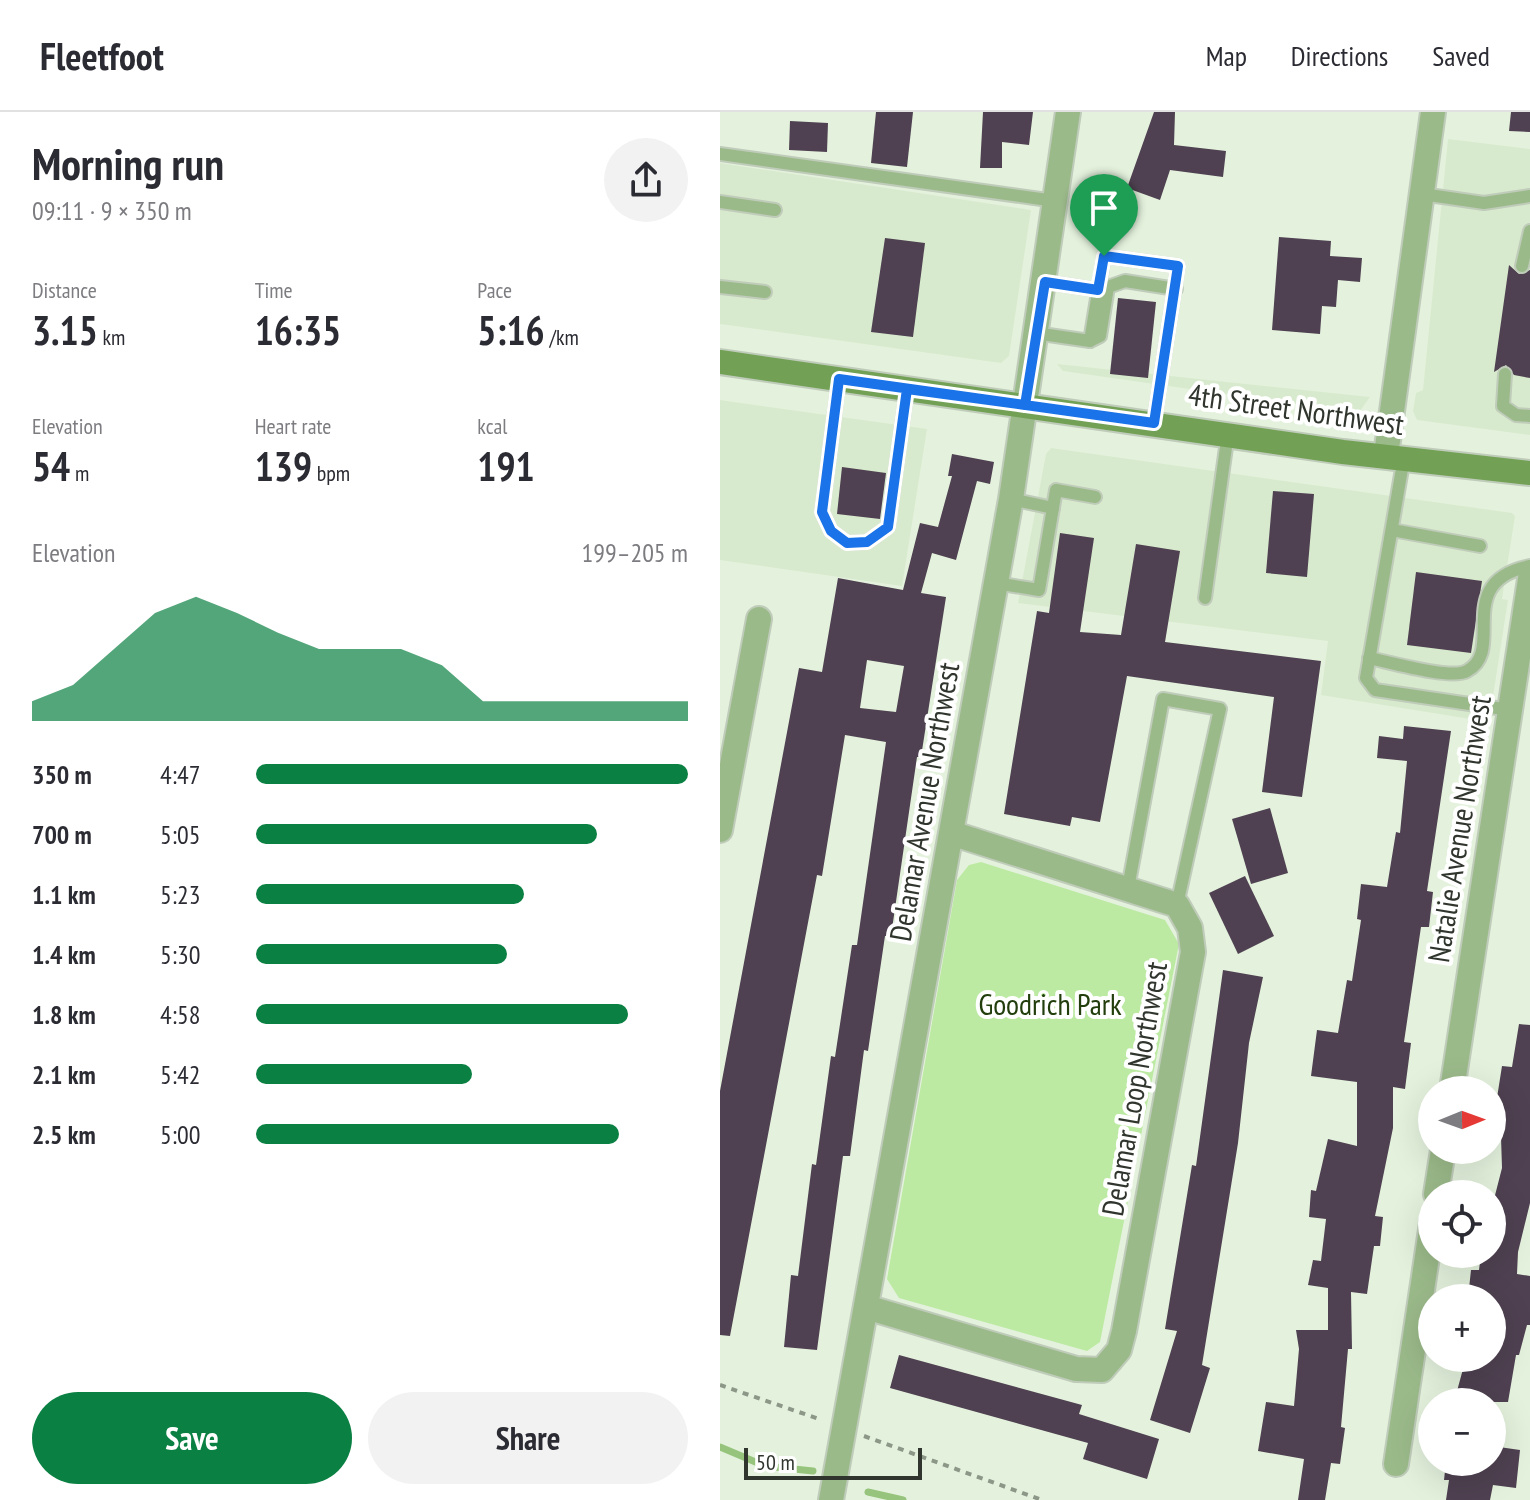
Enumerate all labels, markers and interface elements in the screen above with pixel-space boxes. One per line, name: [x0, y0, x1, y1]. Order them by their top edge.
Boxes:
text: Fleetfoot: [40, 31, 164, 80]
text: Map: [1206, 37, 1247, 74]
text: Directions: [1291, 37, 1388, 74]
text: Saved: [1432, 37, 1490, 74]
text: Morning run: [32, 135, 224, 192]
button: share: [604, 138, 688, 222]
pin: [1070, 174, 1138, 256]
icon: arrive: [1082, 186, 1126, 230]
text: 09:11 · 9 × 350 m: [32, 194, 192, 227]
text: Distance: [32, 276, 97, 304]
text: Time: [255, 276, 293, 304]
text: Pace: [477, 276, 512, 304]
text: 3.15: [32, 304, 98, 356]
text: 16:35: [255, 304, 341, 356]
text: 5:16: [477, 304, 545, 356]
text: km: [98, 323, 125, 351]
text: /km: [545, 323, 579, 351]
street label: 4th Street Northwest: [1186, 374, 1407, 443]
text: Elevation: [32, 412, 103, 440]
text: Heart rate: [255, 412, 331, 440]
text: kcal: [477, 412, 507, 440]
text: 54: [32, 440, 70, 492]
text: 139: [255, 440, 312, 492]
text: 191: [477, 440, 535, 492]
text: m: [70, 459, 89, 487]
text: bpm: [312, 459, 350, 487]
text: Elevation: [32, 536, 115, 569]
text: 199–205 m: [582, 536, 688, 569]
street label: Delamar Avenue Northwest: [880, 659, 967, 944]
street label: Natalie Avenue Northwest: [1418, 692, 1499, 965]
text: 350 m: [32, 758, 92, 791]
text: 4:47: [160, 758, 200, 791]
text: 700 m: [32, 818, 92, 851]
text: 5:05: [160, 818, 200, 851]
text: 1.1 km: [32, 878, 96, 911]
text: 5:23: [160, 878, 200, 911]
text: 1.4 km: [32, 938, 96, 971]
text: 5:30: [160, 938, 200, 971]
street label: Delamar Loop Northwest: [1092, 958, 1175, 1219]
park label: Goodrich Park: [978, 984, 1122, 1023]
text: 1.8 km: [32, 998, 96, 1031]
text: 4:58: [160, 998, 200, 1031]
text: 2.1 km: [32, 1058, 96, 1091]
text: 5:42: [160, 1058, 200, 1091]
north arrow: [1418, 1076, 1506, 1164]
map controls: [1418, 1076, 1506, 1476]
text: 2.5 km: [32, 1118, 96, 1151]
text: 5:00: [160, 1118, 200, 1151]
button: locate: [1418, 1180, 1506, 1268]
button: +: [1418, 1284, 1506, 1372]
button: −: [1418, 1388, 1506, 1476]
button: Save: [32, 1392, 352, 1484]
button: Share: [368, 1392, 688, 1484]
scale bar: [744, 1444, 922, 1480]
text: 50 m: [756, 1448, 795, 1476]

